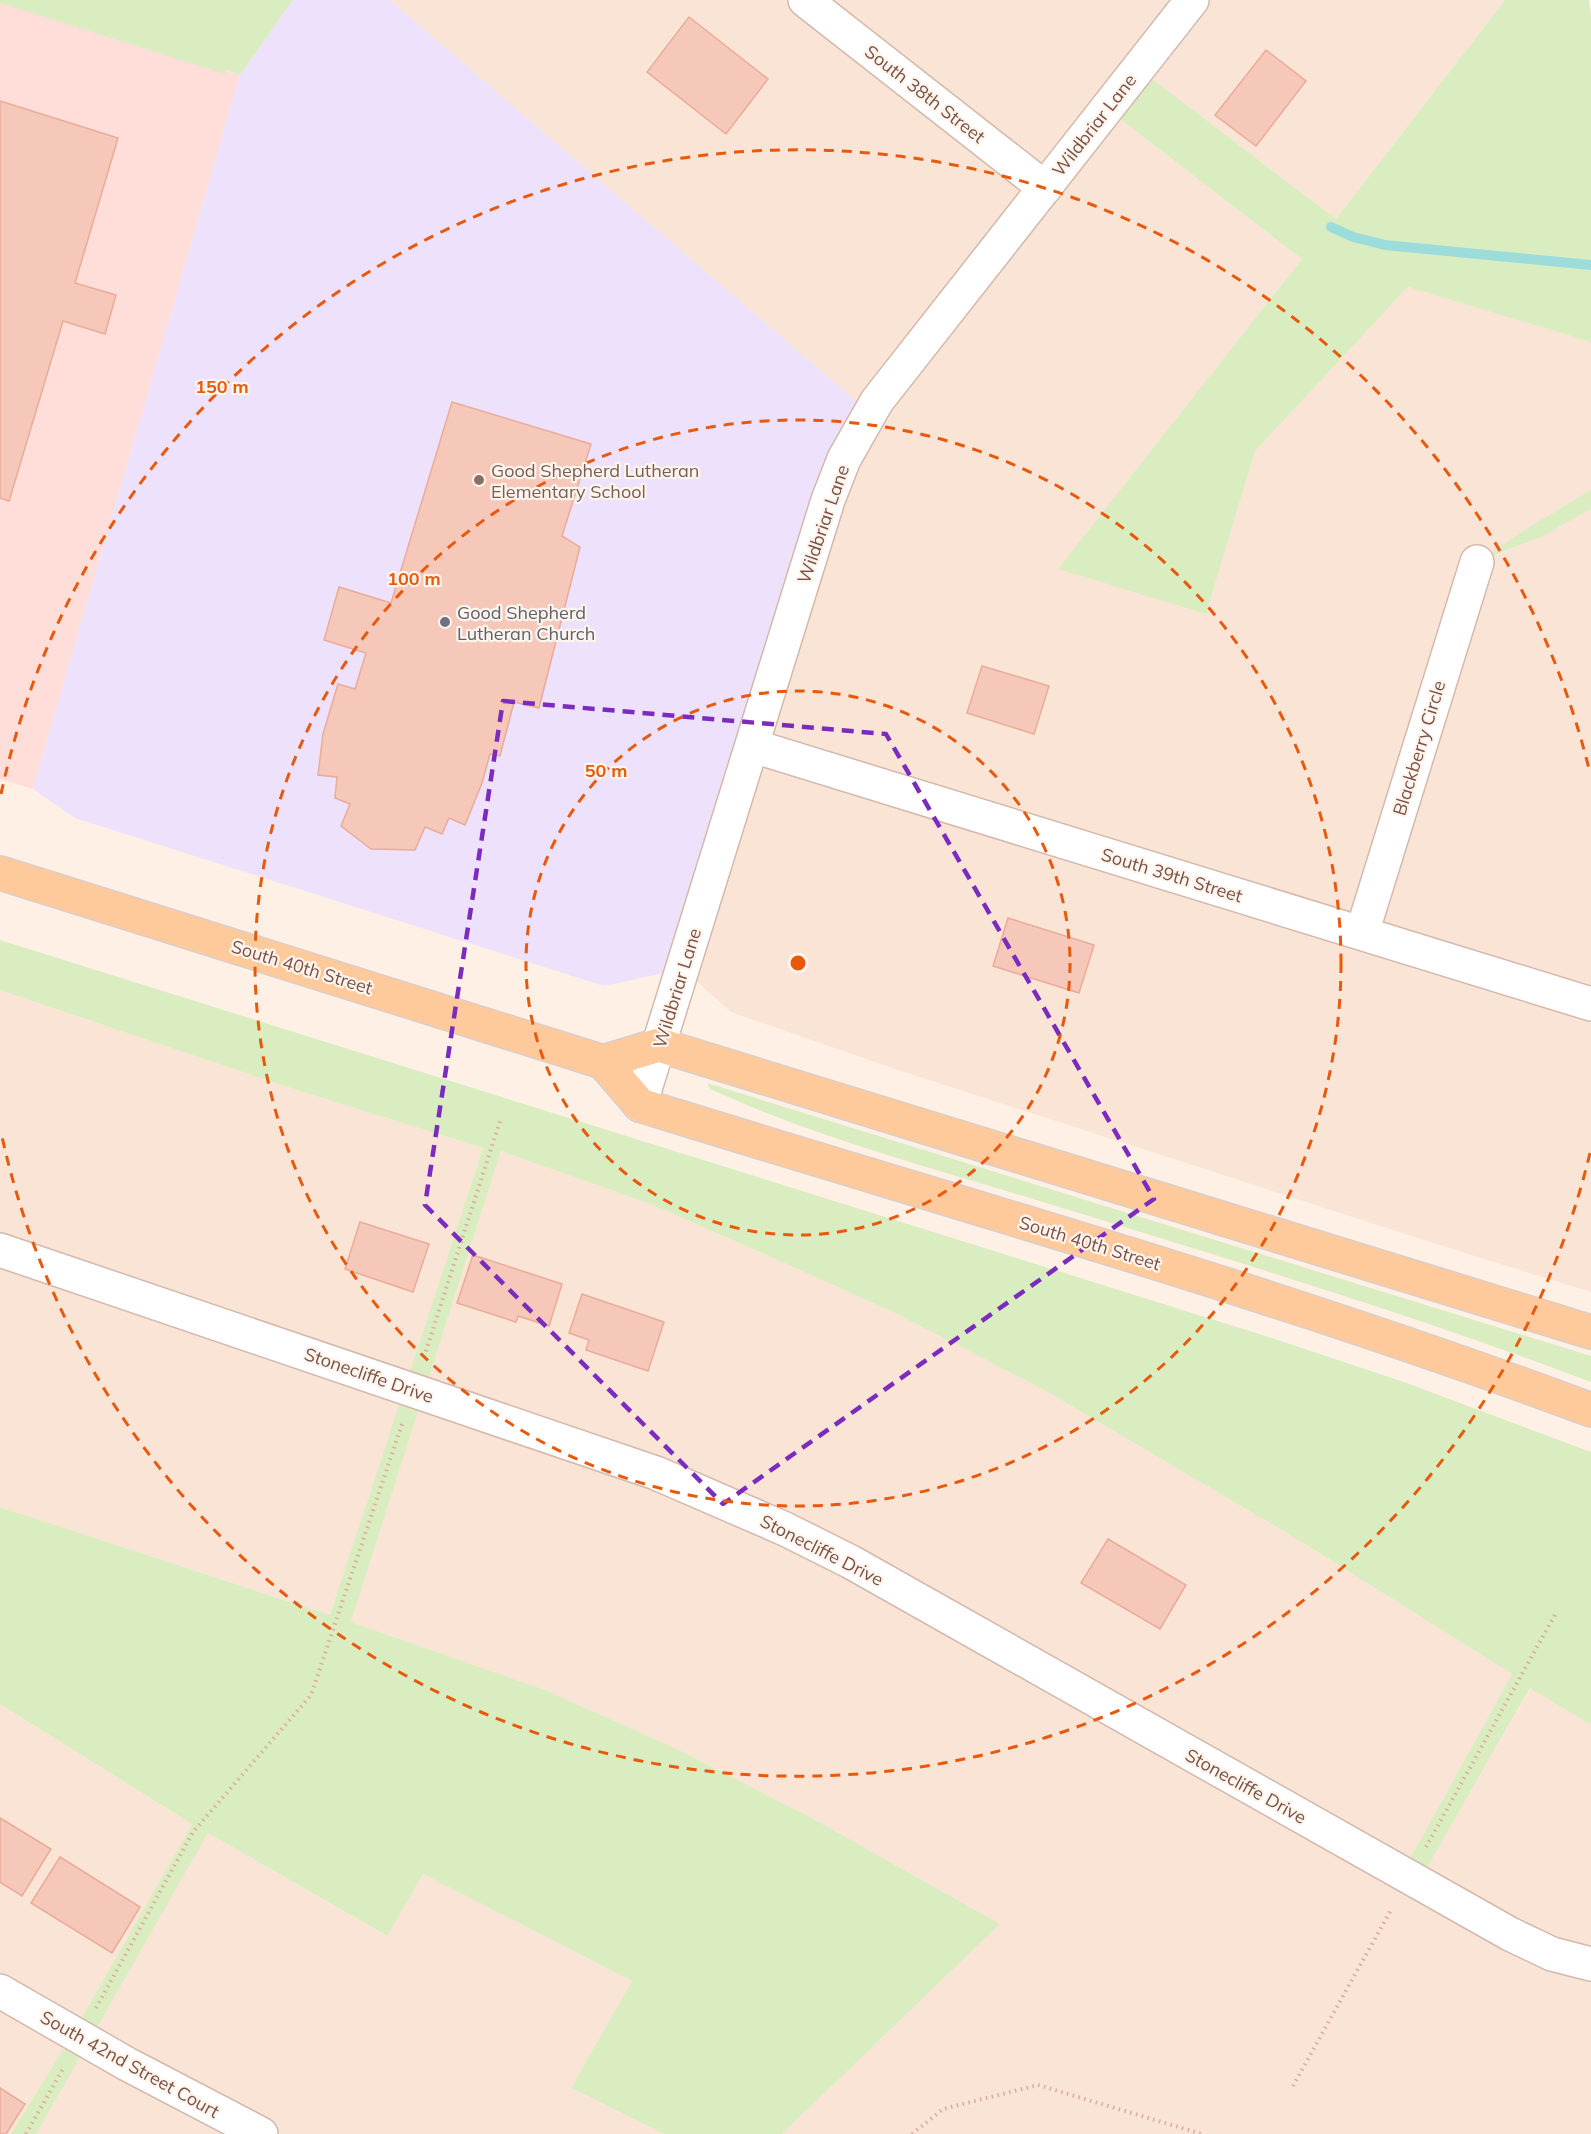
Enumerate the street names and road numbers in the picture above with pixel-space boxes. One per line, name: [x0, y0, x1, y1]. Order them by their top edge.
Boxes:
street label: South 38th Street: [860, 40, 990, 148]
street label: Wildbriar Lane: [1047, 69, 1141, 181]
street label: Wildbriar Lane: [792, 462, 854, 586]
street label: Blackberry Circle: [1388, 678, 1450, 818]
street label: South 39th Street: [1099, 843, 1245, 907]
street label: Wildbriar Lane: [648, 925, 706, 1051]
street label: South 40th Street: [229, 935, 375, 999]
street label: South 40th Street: [1017, 1211, 1163, 1275]
street label: Stonecliffe Drive: [301, 1342, 437, 1408]
street label: Stonecliffe Drive: [757, 1509, 887, 1591]
street label: Stonecliffe Drive: [1181, 1743, 1311, 1829]
street label: South 42nd Street Court: [36, 2005, 224, 2123]

